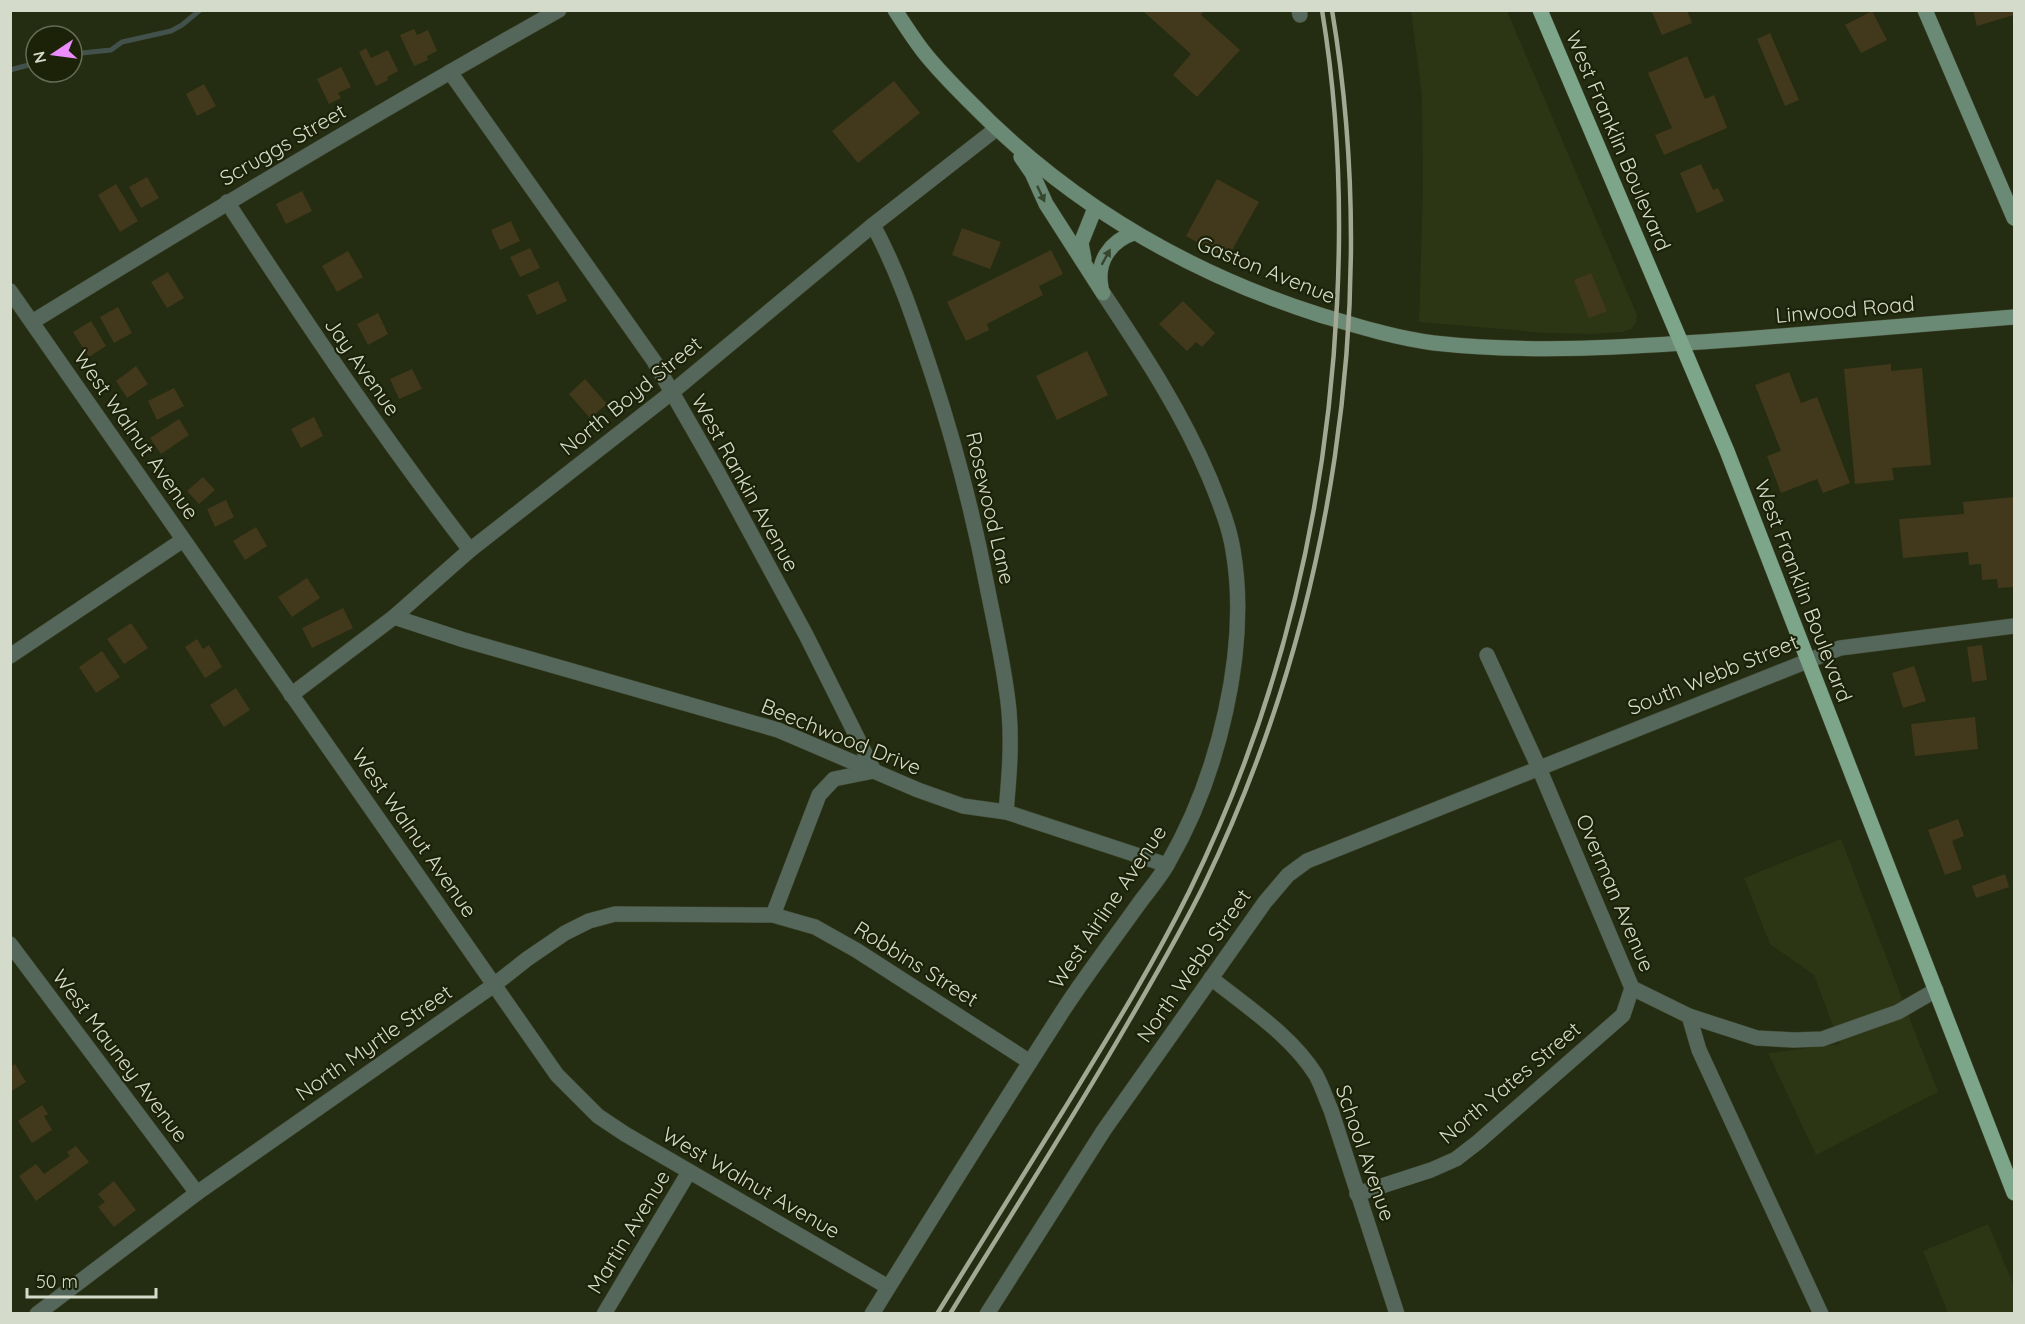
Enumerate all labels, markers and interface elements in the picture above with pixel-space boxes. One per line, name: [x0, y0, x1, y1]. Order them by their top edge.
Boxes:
north arrow: [24, 24, 84, 84]
street label: West Franklin Boulevard: [1561, 27, 1677, 254]
text: N: [28, 49, 50, 65]
street label: Scruggs Street: [215, 98, 350, 191]
one-way arrow: [1036, 185, 1046, 203]
street label: Gaston Avenue: [1193, 230, 1339, 309]
one-way arrow: [1101, 248, 1111, 265]
street label: Linwood Road: [1774, 290, 1916, 328]
street label: Jay Avenue: [319, 312, 406, 421]
street label: North Boyd Street: [554, 330, 706, 460]
street label: West Walnut Avenue: [69, 345, 205, 524]
street label: West Rankin Avenue: [686, 389, 805, 576]
street label: Rosewood Lane: [961, 429, 1021, 587]
street label: West Franklin Boulevard: [1749, 476, 1858, 705]
street label: South Webb Street: [1624, 628, 1802, 720]
street label: Beechwood Drive: [758, 692, 925, 780]
street label: West Walnut Avenue: [347, 743, 483, 922]
street label: Overman Avenue: [1571, 810, 1661, 975]
street label: West Airline Avenue: [1043, 820, 1172, 993]
street label: North Webb Street: [1131, 884, 1256, 1047]
street label: Robbins Street: [850, 915, 984, 1012]
street label: West Mauney Avenue: [47, 964, 194, 1147]
street label: North Myrtle Street: [290, 978, 457, 1106]
street label: North Yates Street: [1433, 1016, 1585, 1149]
street label: School Avenue: [1330, 1081, 1401, 1224]
street label: West Walnut Avenue: [658, 1121, 845, 1244]
street label: Martin Avenue: [581, 1165, 675, 1298]
scale bar: [27, 1261, 156, 1299]
text: 50 m: [36, 1270, 78, 1293]

